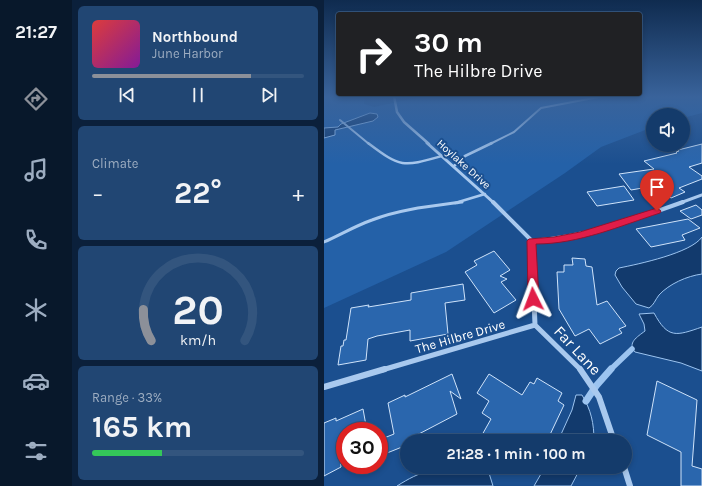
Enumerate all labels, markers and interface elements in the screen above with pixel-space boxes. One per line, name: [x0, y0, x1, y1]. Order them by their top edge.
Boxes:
text: 21:27: [15, 21, 57, 43]
text: 30 m: [414, 26, 483, 59]
text: Northbound: [152, 28, 238, 46]
icon: right: [348, 28, 400, 80]
text: June Harbor: [152, 46, 223, 61]
text: The Hilbre Drive: [414, 60, 543, 82]
icon: previous: [116, 84, 138, 106]
icon: pause: [187, 84, 209, 106]
icon: next: [258, 84, 280, 106]
icon: directions: [22, 85, 50, 113]
map controls: [646, 108, 690, 152]
button: sound: [646, 108, 690, 152]
street label: Hoylake Drive: [434, 137, 493, 192]
icon: music: [22, 156, 50, 184]
text: Climate: [92, 156, 138, 171]
pin: [640, 170, 674, 211]
text: 22°: [174, 175, 222, 211]
icon: arrive: [646, 176, 668, 198]
text: −: [92, 181, 104, 207]
text: +: [292, 181, 304, 207]
icon: phone: [22, 226, 50, 254]
position arrow: [512, 278, 554, 320]
text: 20: [172, 286, 224, 334]
icon: climate: [22, 296, 50, 324]
street label: The Hilbre Drive: [413, 316, 507, 356]
street label: Far Lane: [550, 322, 605, 379]
text: km/h: [180, 332, 216, 349]
icon: car: [22, 367, 50, 395]
text: Range · 33%: [92, 390, 162, 405]
text: 165 km: [92, 409, 192, 445]
speed limit sign: 30: [336, 422, 388, 474]
icon: filters: [22, 437, 50, 465]
text: 21:28 · 1 min · 100 m: [447, 445, 585, 463]

